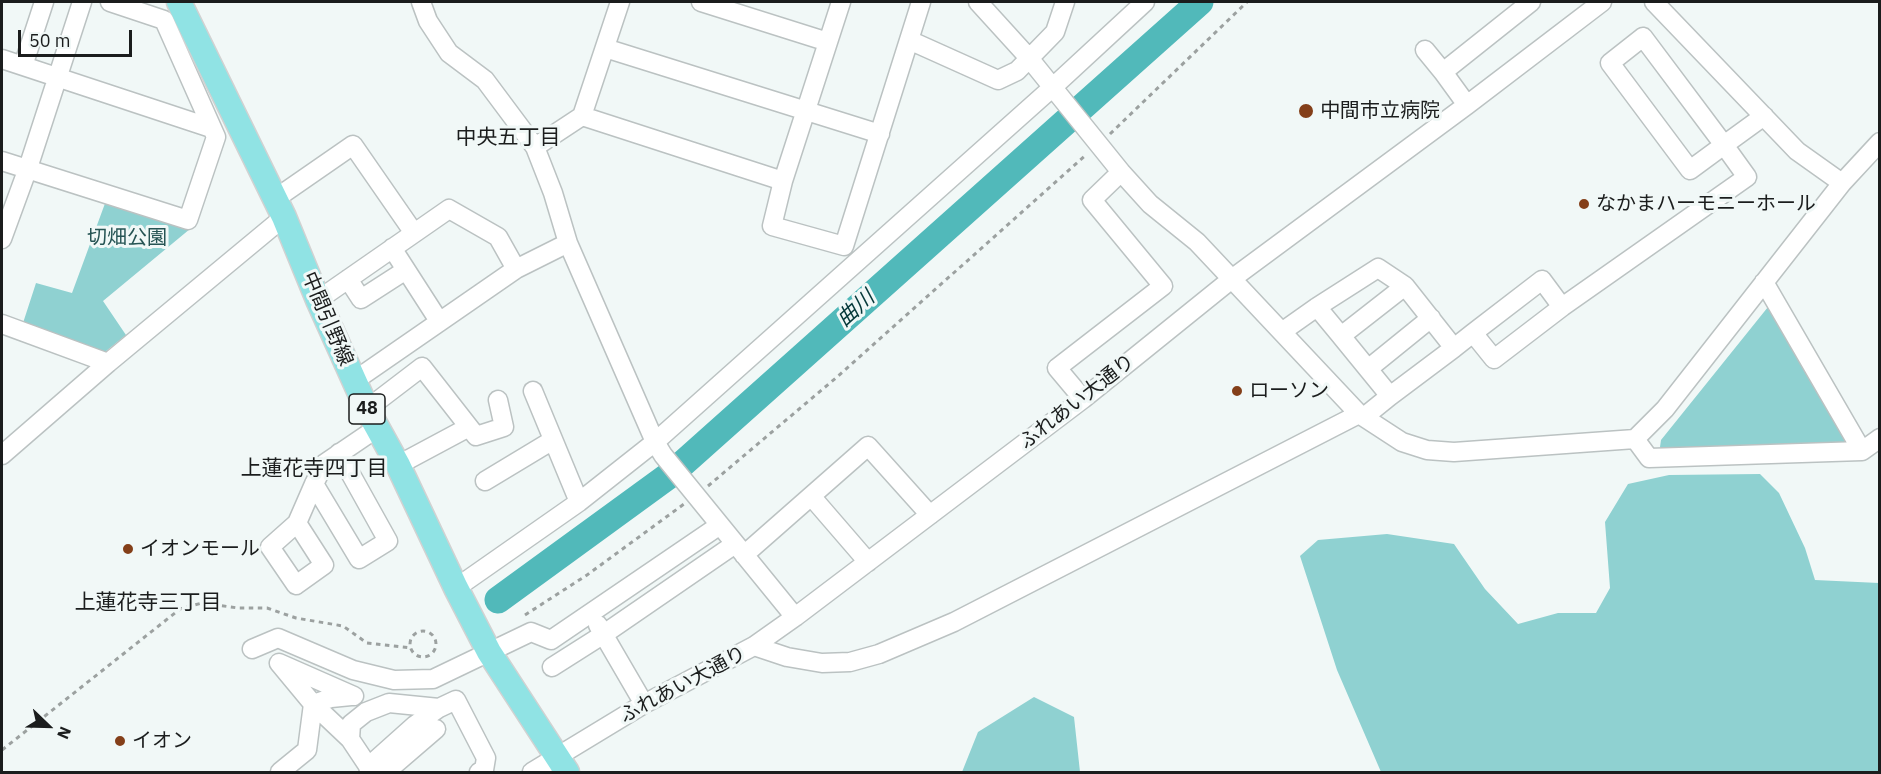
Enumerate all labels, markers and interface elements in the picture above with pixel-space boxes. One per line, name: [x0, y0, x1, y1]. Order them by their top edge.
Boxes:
scale bar: [21, 18, 135, 56]
text: 50 m: [29, 29, 71, 52]
place label: 中間市立病院: [1320, 99, 1440, 123]
marker: 中間市立病院: [1297, 102, 1315, 120]
district label: 中央五丁目: [456, 125, 560, 151]
place label: なかまハーモニーホール: [1596, 192, 1816, 216]
marker: なかまハーモニーホール: [1577, 197, 1591, 211]
park label: 切畑公園: [87, 226, 167, 250]
street label: 中間引野線: [296, 268, 358, 370]
water label: 曲川: [832, 286, 880, 332]
street label: ふれあい大通り: [1014, 349, 1140, 455]
place label: ローソン: [1249, 379, 1329, 403]
marker: ローソン: [1230, 384, 1244, 398]
road number: 48: [349, 394, 385, 424]
district label: 上蓮花寺四丁目: [241, 456, 387, 482]
place label: イオンモール: [140, 537, 260, 561]
marker: イオンモール: [121, 542, 135, 556]
district label: 上蓮花寺三丁目: [75, 590, 221, 616]
street label: ふれあい大通り: [616, 642, 750, 728]
north arrow: [18, 696, 78, 756]
text: N: [53, 724, 76, 742]
place label: イオン: [132, 729, 192, 753]
marker: イオン: [113, 734, 127, 748]

